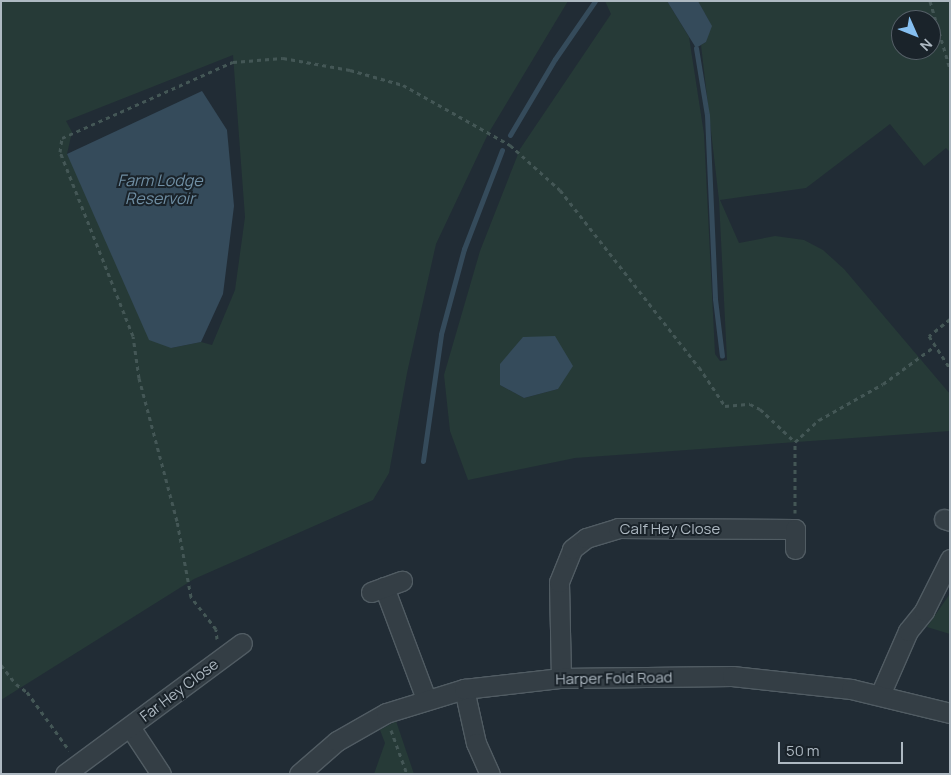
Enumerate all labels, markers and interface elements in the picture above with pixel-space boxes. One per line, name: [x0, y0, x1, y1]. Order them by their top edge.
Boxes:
north arrow: [891, 10, 941, 60]
text: N: [916, 35, 937, 55]
water label: Farm Lodge Reservoir: [117, 170, 203, 208]
street label: Calf Hey Close: [620, 520, 720, 538]
street label: Far Hey Close: [136, 655, 222, 725]
street label: Harper Fold Road: [555, 668, 673, 688]
scale bar: [781, 732, 906, 764]
text: 50 m: [786, 740, 820, 761]

